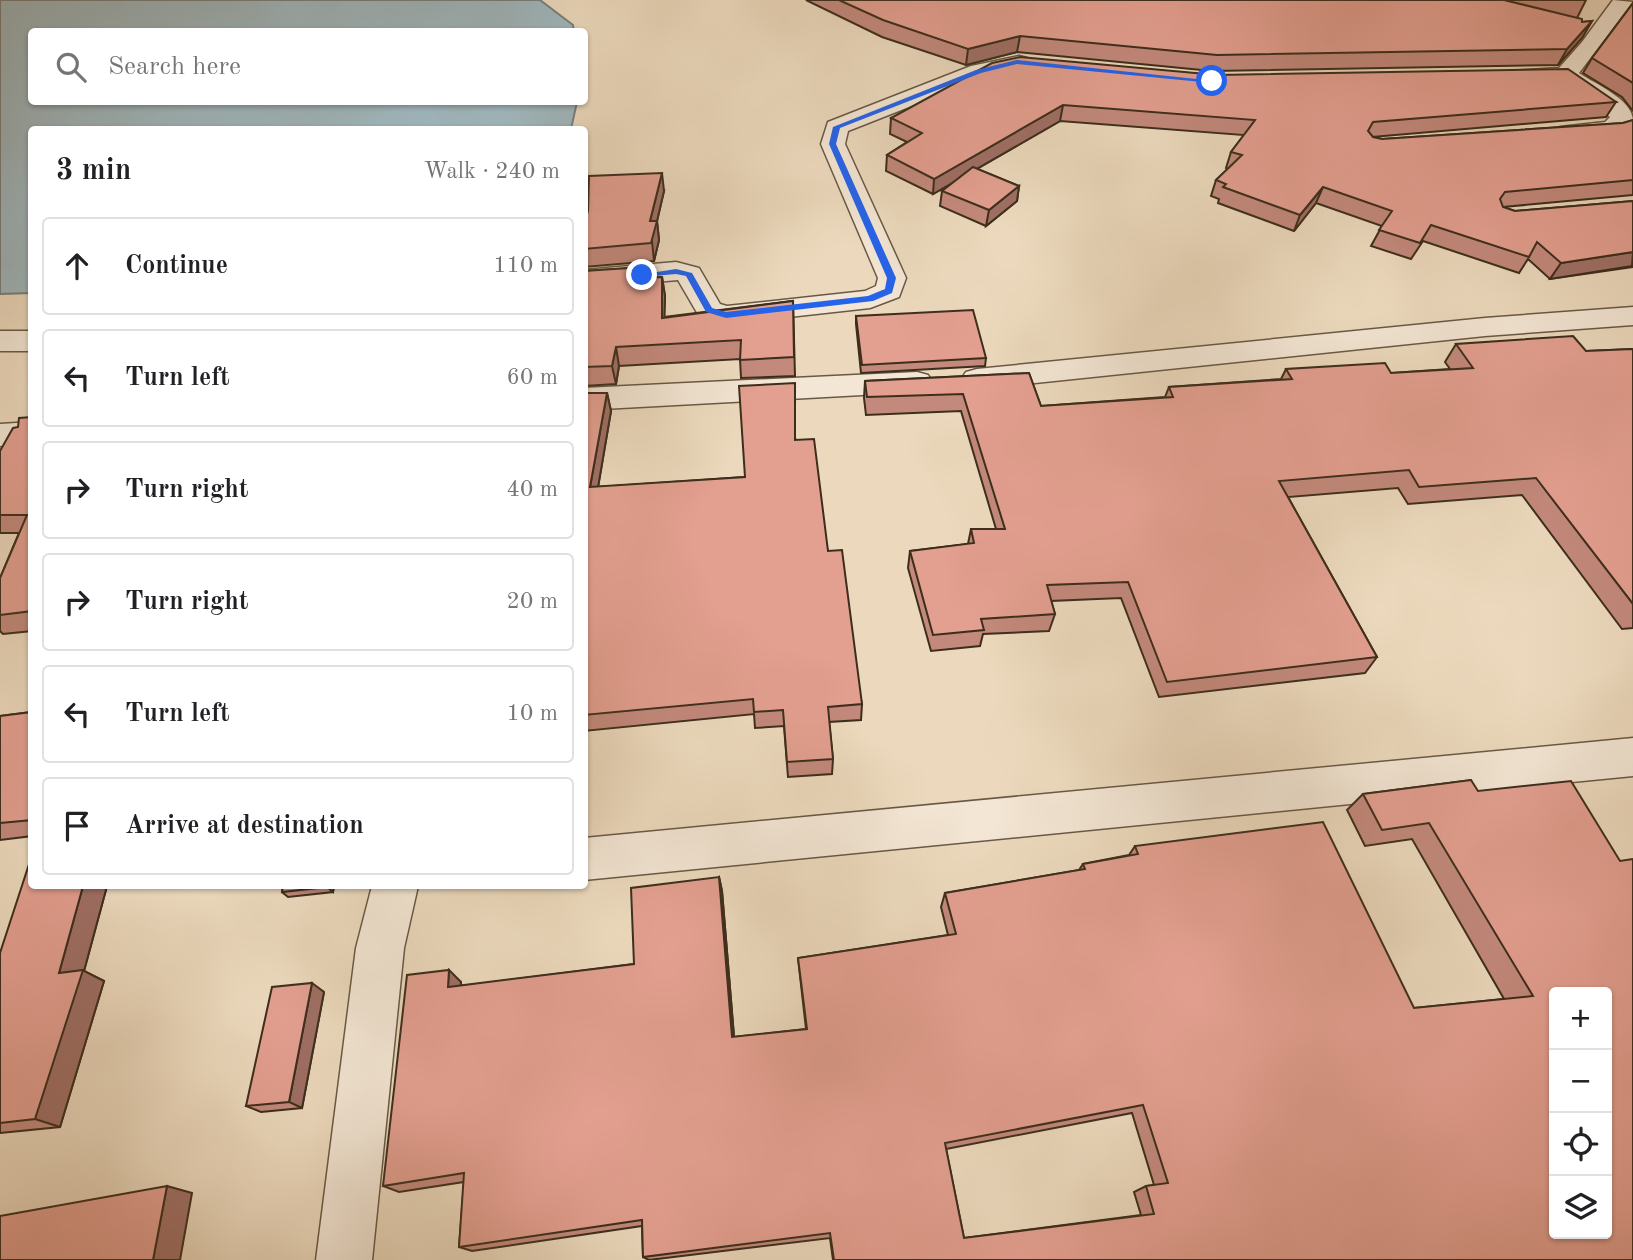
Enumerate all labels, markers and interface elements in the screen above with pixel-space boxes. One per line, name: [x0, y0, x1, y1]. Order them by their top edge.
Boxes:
search box: [28, 28, 588, 105]
icon: search: [52, 48, 90, 86]
text: Search here: [108, 54, 241, 80]
route start: [1196, 65, 1227, 96]
text: 3 min: [56, 156, 131, 186]
text: Walk · 240 m: [424, 160, 560, 183]
icon: ahead: [58, 247, 96, 285]
text: Continue: [125, 253, 228, 279]
text: 110 m: [493, 254, 558, 277]
route end: [626, 259, 657, 290]
icon: left: [58, 359, 96, 397]
text: Turn left: [125, 365, 230, 391]
text: 60 m: [507, 366, 558, 389]
icon: right: [58, 471, 96, 509]
text: Turn right: [125, 477, 248, 503]
text: 40 m: [507, 478, 558, 501]
icon: right: [58, 583, 96, 621]
text: Turn right: [125, 589, 248, 615]
text: 20 m: [507, 590, 558, 613]
icon: left: [58, 695, 96, 733]
text: Turn left: [125, 701, 230, 727]
text: 10 m: [507, 702, 558, 725]
icon: arrive: [58, 807, 96, 845]
text: Arrive at destination: [125, 813, 364, 839]
map controls: [1549, 987, 1612, 1239]
button: +: [1549, 987, 1612, 1050]
button: −: [1549, 1050, 1612, 1113]
button: locate: [1549, 1113, 1612, 1176]
button: layers: [1549, 1176, 1612, 1239]

